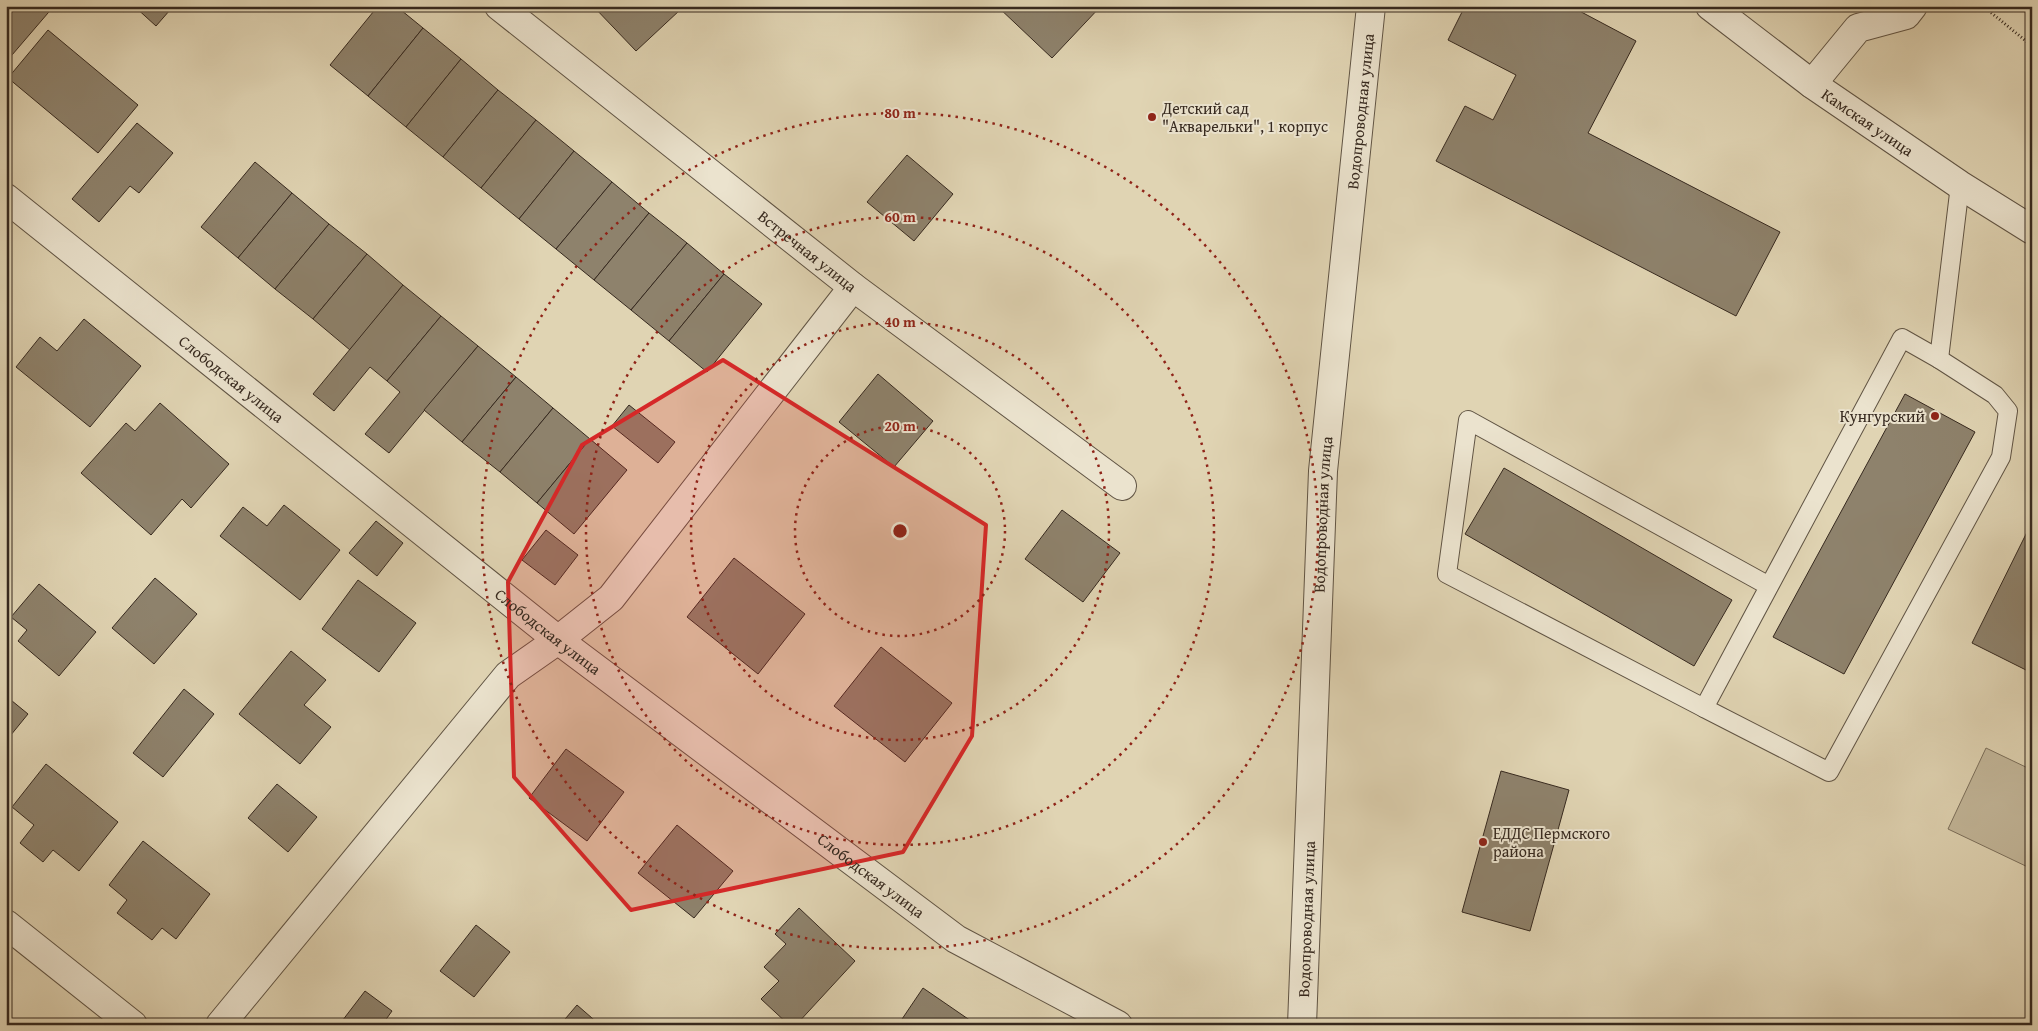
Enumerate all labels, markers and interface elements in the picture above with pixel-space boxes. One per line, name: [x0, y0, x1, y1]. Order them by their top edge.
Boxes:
street label: Водопроводная улица: [1340, 32, 1380, 190]
street label: Камская улица: [1817, 82, 1919, 162]
place label: Детский сад "Акварельки", 1 корпус: [1161, 96, 1328, 138]
text: 80 m: [884, 102, 916, 123]
marker: Детский сад "Акварельки", 1 корпус: [1146, 111, 1158, 123]
street label: Встречная улица: [753, 204, 862, 298]
text: 60 m: [884, 206, 916, 227]
text: 40 m: [884, 311, 916, 332]
street label: Слободская улица: [174, 329, 290, 428]
place label: Кунгурский: [1840, 404, 1925, 428]
marker: Кунгурский: [1929, 410, 1941, 422]
text: 20 m: [884, 415, 916, 436]
street label: Водопроводная улица: [1306, 435, 1339, 593]
centre of rings: [891, 522, 909, 540]
street label: Слободская улица: [490, 582, 606, 681]
place label: ЕДДС Пермского района: [1493, 821, 1610, 863]
street label: Слободская улица: [813, 827, 930, 924]
marker: ЕДДС Пермского района: [1477, 836, 1489, 848]
street label: Водопроводная улица: [1291, 840, 1321, 998]

